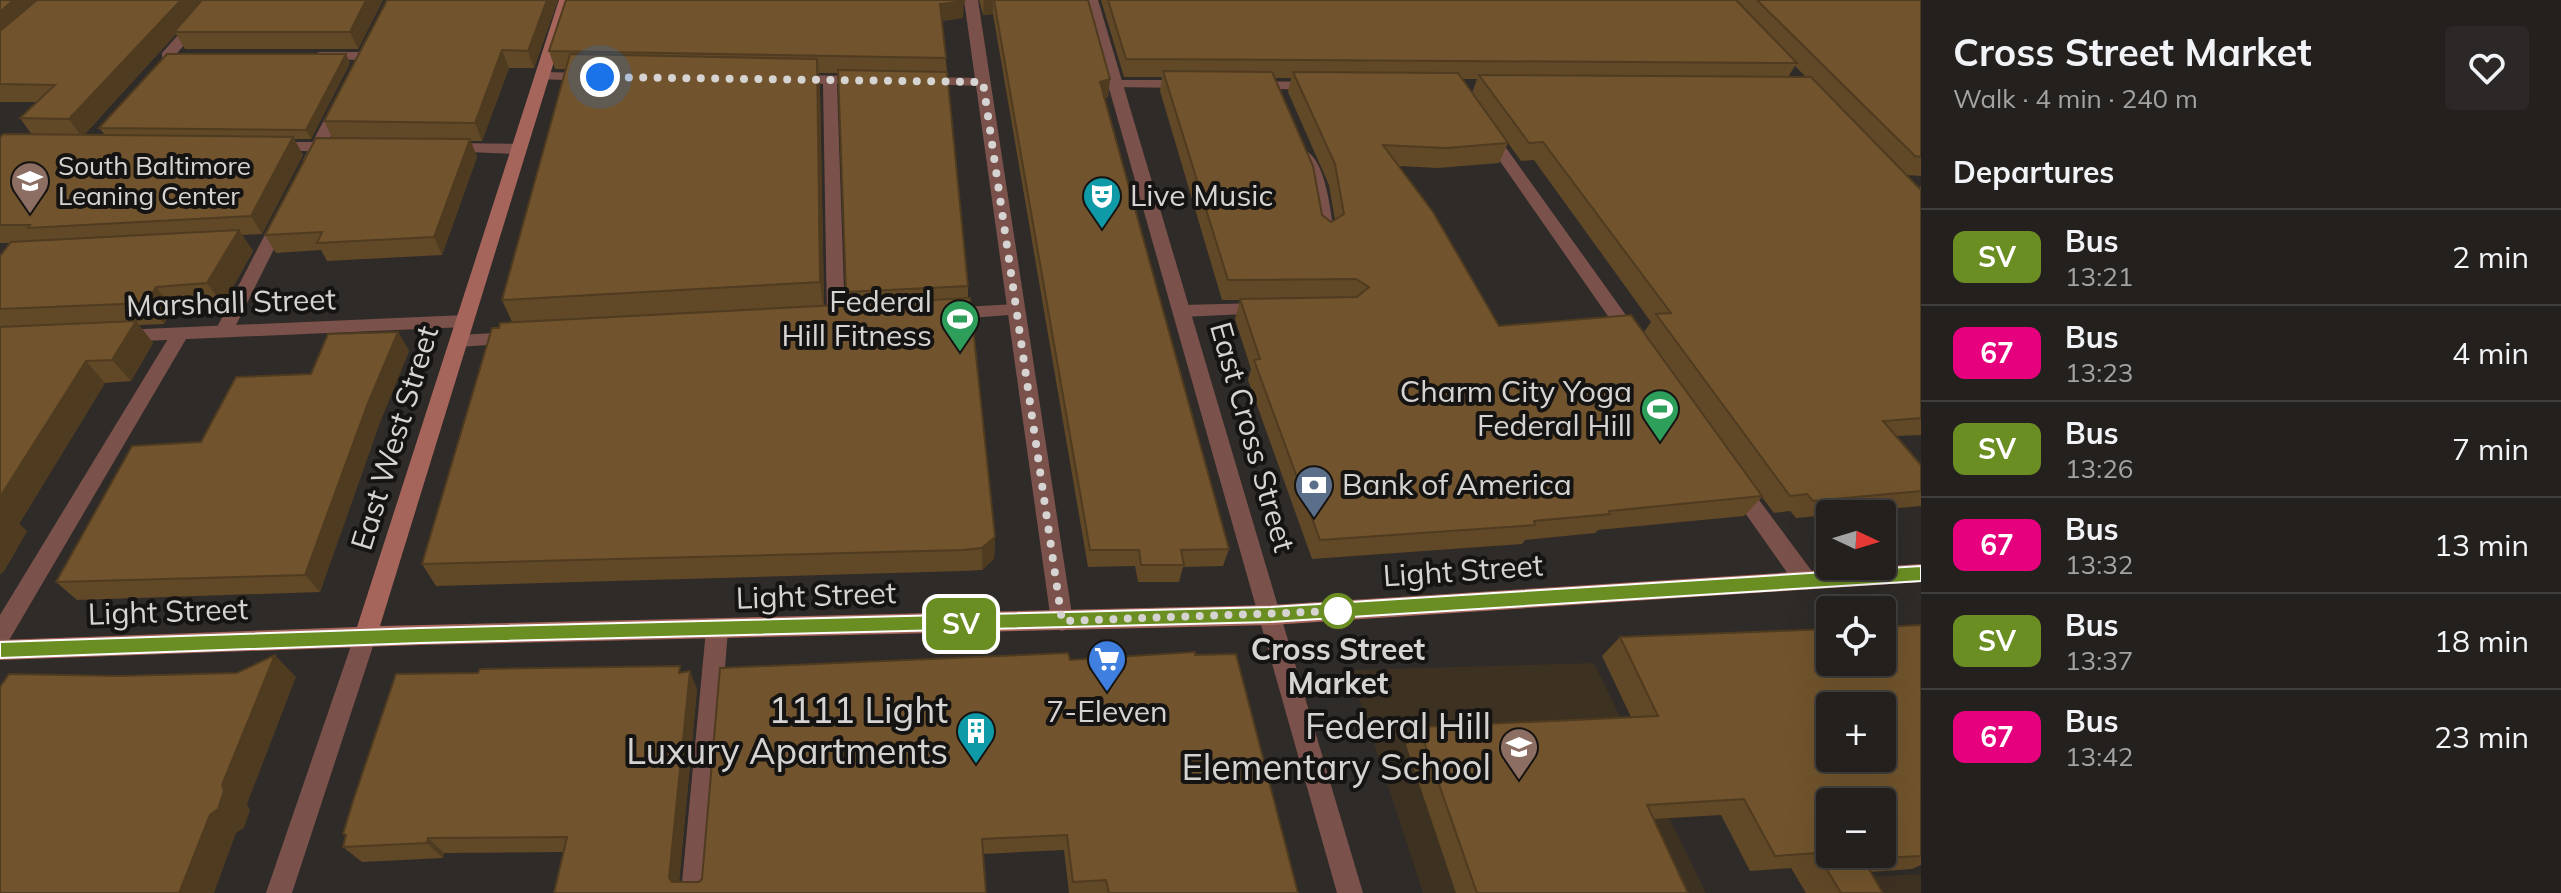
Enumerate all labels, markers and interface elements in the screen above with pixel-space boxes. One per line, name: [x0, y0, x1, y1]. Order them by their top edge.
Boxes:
button: heart: [2445, 26, 2529, 110]
text: Cross Street Market: [1953, 28, 2312, 76]
your location: [580, 57, 620, 97]
text: Walk · 4 min · 240 m: [1953, 82, 2198, 115]
place label: South Baltimore Leaning Center: [58, 149, 251, 212]
text: Departures: [1953, 153, 2114, 191]
school or university icon: South Baltimore Leaning Center: [9, 160, 51, 215]
theatre icon: Live Music: [1081, 175, 1123, 230]
place label: Live Music: [1130, 176, 1273, 214]
text: Bus: [2065, 222, 2119, 260]
text: 2 min: [2452, 238, 2529, 276]
text: SV: [1978, 239, 2016, 274]
text: 13:21: [2065, 260, 2133, 293]
street label: Marshall Street: [125, 279, 337, 325]
place label: Federal Hill Fitness: [782, 282, 932, 354]
sports icon: Federal Hill Fitness: [939, 298, 981, 353]
street label: East Cross Street: [1202, 317, 1304, 556]
text: Bus: [2065, 318, 2119, 356]
street label: East West Street: [342, 321, 446, 554]
text: 4 min: [2452, 334, 2529, 372]
text: 67: [1980, 335, 2014, 370]
text: 13:23: [2065, 356, 2133, 389]
place label: Charm City Yoga Federal Hill: [1400, 372, 1632, 444]
sports icon: Charm City Yoga Federal Hill: [1639, 388, 1681, 443]
text: Bus: [2065, 414, 2119, 452]
text: 7 min: [2452, 430, 2529, 468]
text: SV: [1978, 431, 2016, 466]
text: 13:26: [2065, 452, 2133, 485]
bank icon: Bank of America: [1293, 464, 1335, 519]
place label: Bank of America: [1342, 465, 1572, 503]
north arrow: [1816, 500, 1896, 580]
map controls: [1816, 500, 1896, 868]
text: Bus: [2065, 510, 2119, 548]
text: 13 min: [2434, 526, 2529, 564]
text: 67: [1980, 527, 2014, 562]
street label: Light Street: [1382, 545, 1544, 595]
text: 13:32: [2065, 548, 2133, 581]
street label: Light Street: [735, 573, 897, 617]
street label: Light Street: [87, 589, 249, 633]
marker: Cross Street Market: [1321, 594, 1355, 628]
button: locate: [1816, 596, 1896, 676]
line badge: SV: [925, 598, 997, 650]
text: SV: [942, 606, 980, 641]
text: Bus: [2065, 606, 2119, 644]
text: 18 min: [2434, 622, 2529, 660]
text: SV: [1978, 623, 2016, 658]
place label: Cross Street Market: [1251, 630, 1425, 702]
supermarket icon: 7-Eleven: [1086, 638, 1128, 693]
text: 13:37: [2065, 644, 2133, 677]
place label: 1111 Light Luxury Apartments: [626, 687, 948, 773]
place label: 7-Eleven: [1046, 692, 1168, 730]
button: +: [1816, 692, 1896, 772]
text: Bus: [2065, 702, 2119, 740]
place label: Federal Hill Elementary School: [1182, 703, 1491, 789]
building icon: 1111 Light Luxury Apartments: [955, 710, 997, 765]
text: 23 min: [2434, 718, 2529, 756]
text: 67: [1980, 719, 2014, 754]
school or university icon: Federal Hill Elementary School: [1498, 726, 1540, 781]
text: 13:42: [2065, 740, 2133, 773]
button: −: [1816, 788, 1896, 868]

